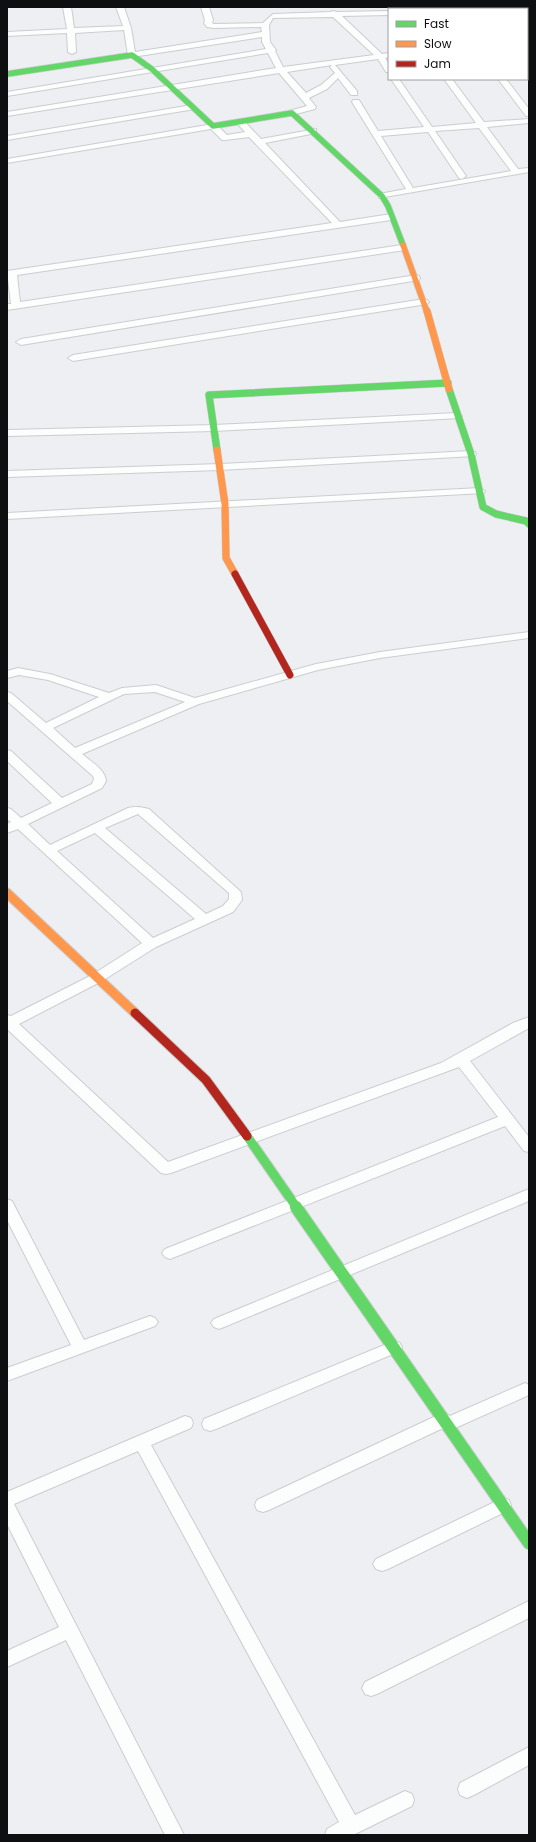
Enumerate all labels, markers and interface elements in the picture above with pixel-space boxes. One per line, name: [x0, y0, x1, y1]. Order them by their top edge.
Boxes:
legend: [388, 8, 528, 80]
text: Fast: [424, 15, 449, 32]
text: Slow: [424, 35, 452, 52]
text: Jam: [424, 55, 451, 72]

